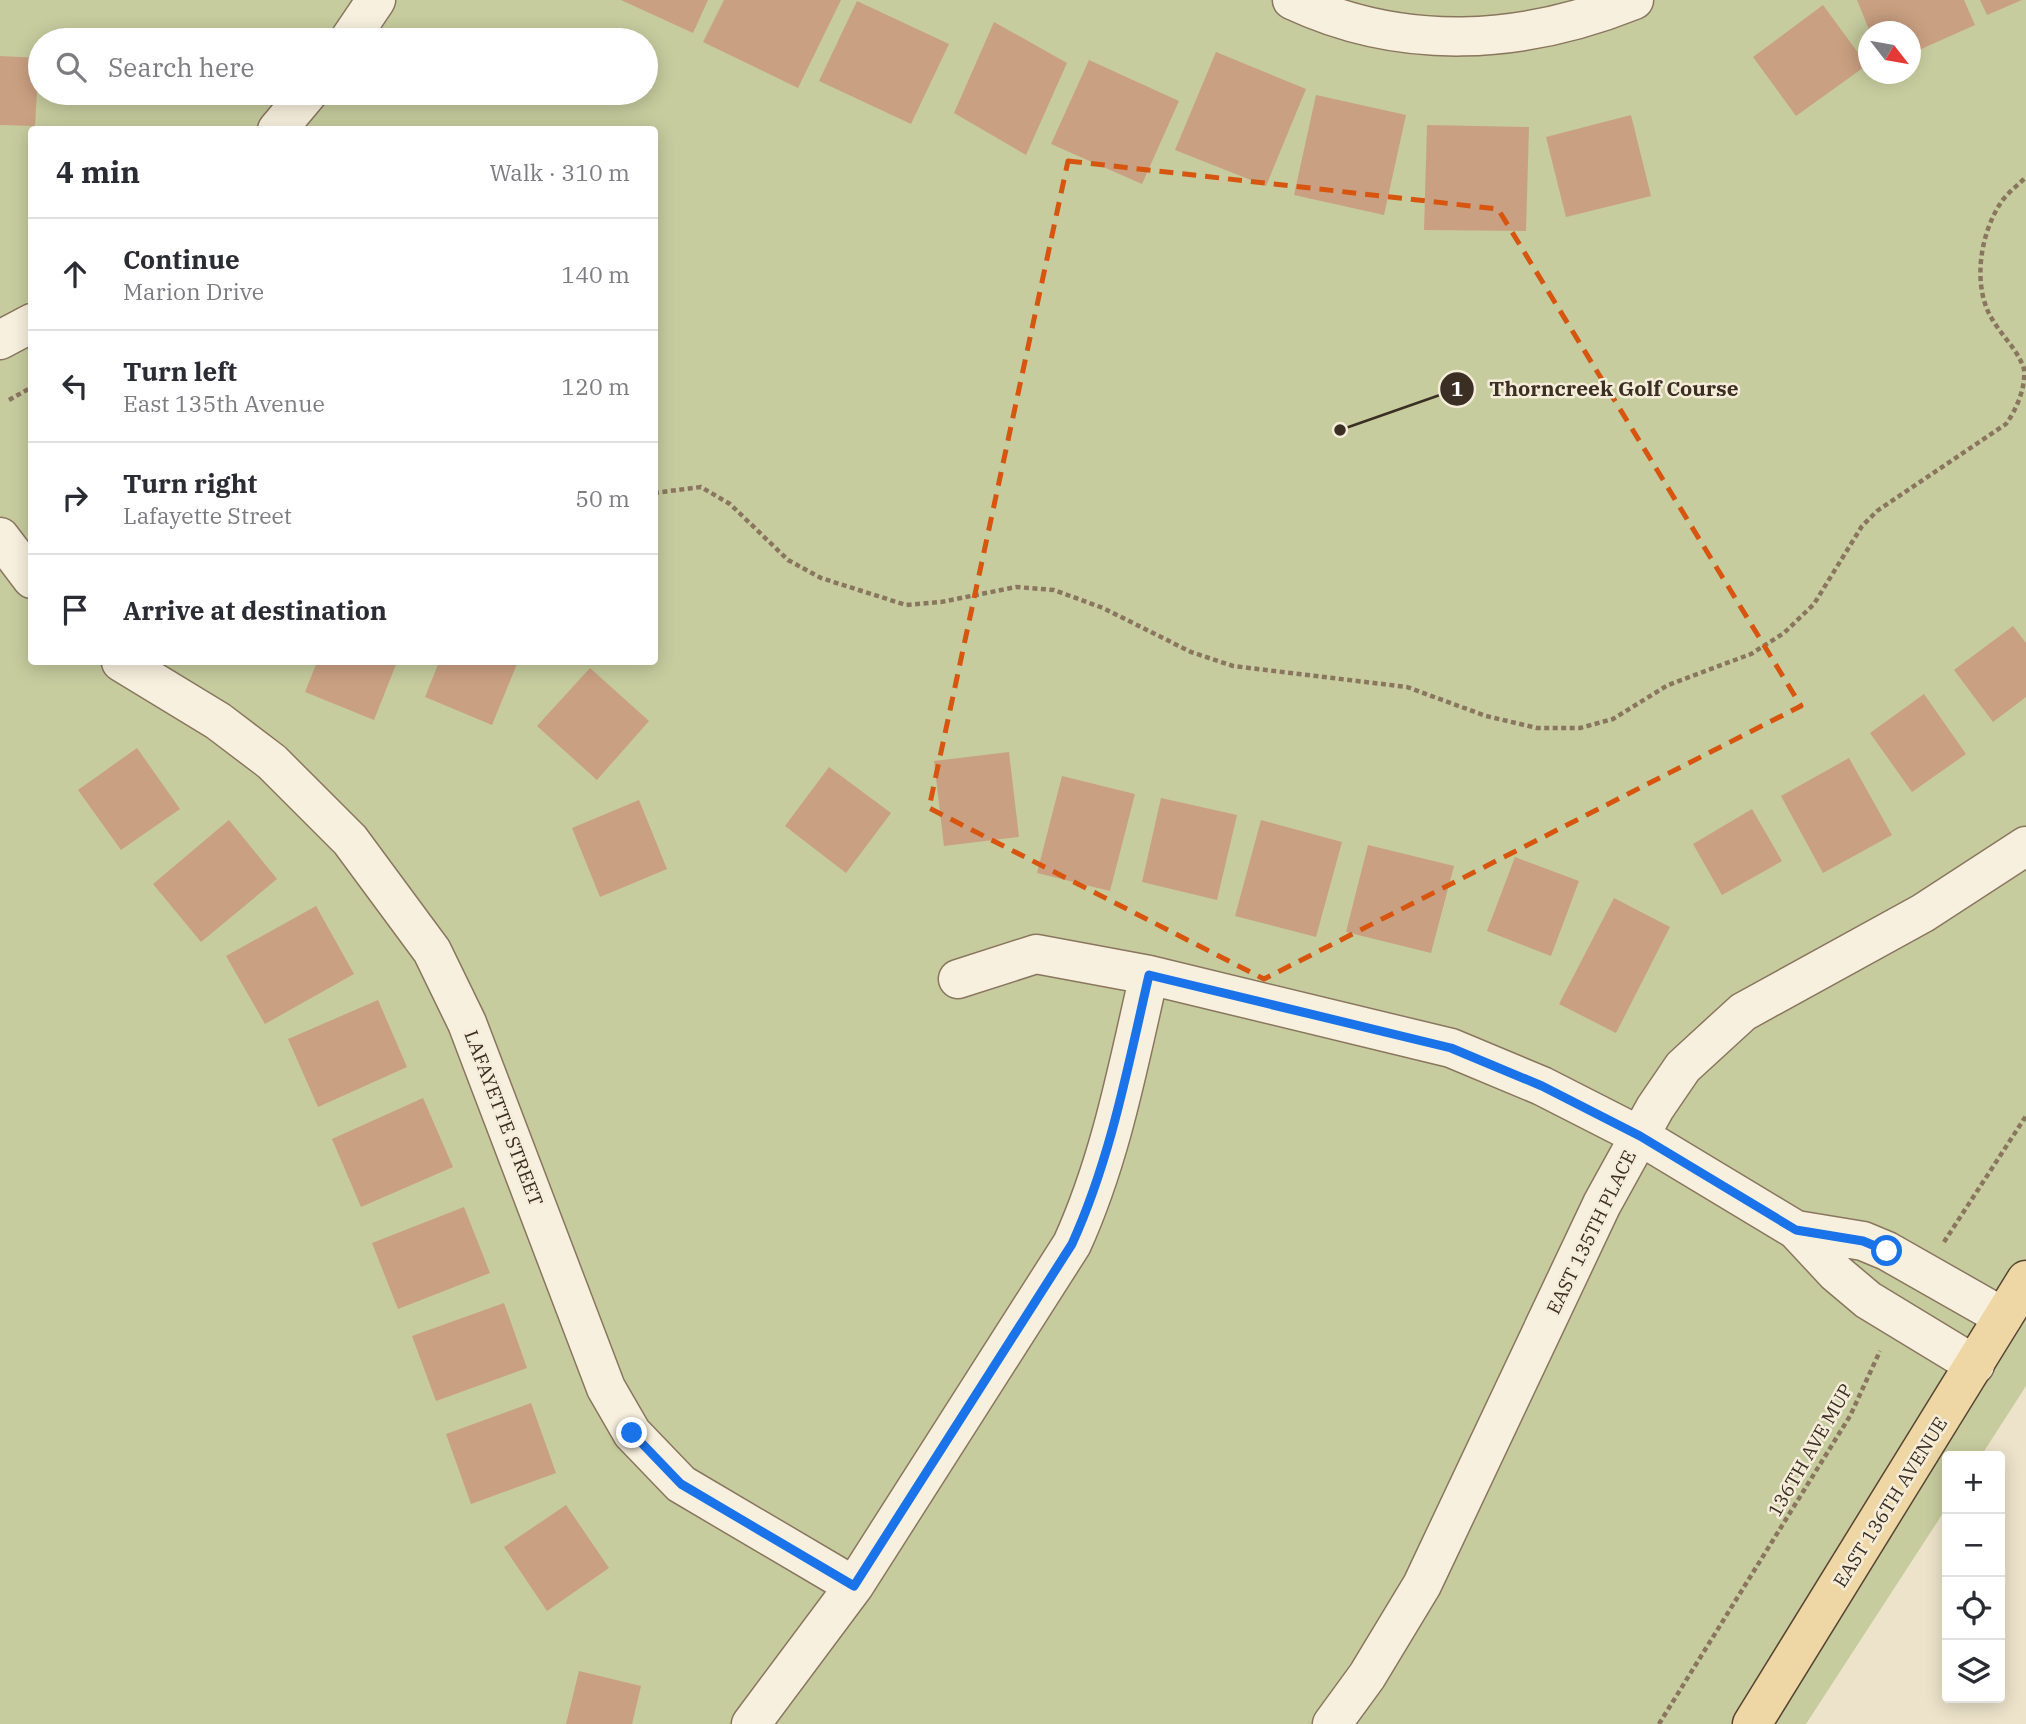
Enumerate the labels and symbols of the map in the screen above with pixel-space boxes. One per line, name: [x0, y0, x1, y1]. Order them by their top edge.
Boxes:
north arrow: [1858, 21, 1921, 84]
callout: Thorncreek Golf Course: [1440, 368, 1752, 410]
text: 1: [1451, 374, 1463, 402]
text: Thorncreek Golf Course: [1489, 374, 1739, 402]
street label: LAFAYETTE STREET: [459, 1027, 549, 1209]
street label: EAST 135TH PLACE: [1541, 1146, 1641, 1318]
route start: [1871, 1235, 1902, 1266]
street label: 136TH AVE MUP: [1762, 1379, 1858, 1521]
street label: EAST 136TH AVENUE: [1828, 1412, 1952, 1592]
route end: [616, 1417, 647, 1448]

